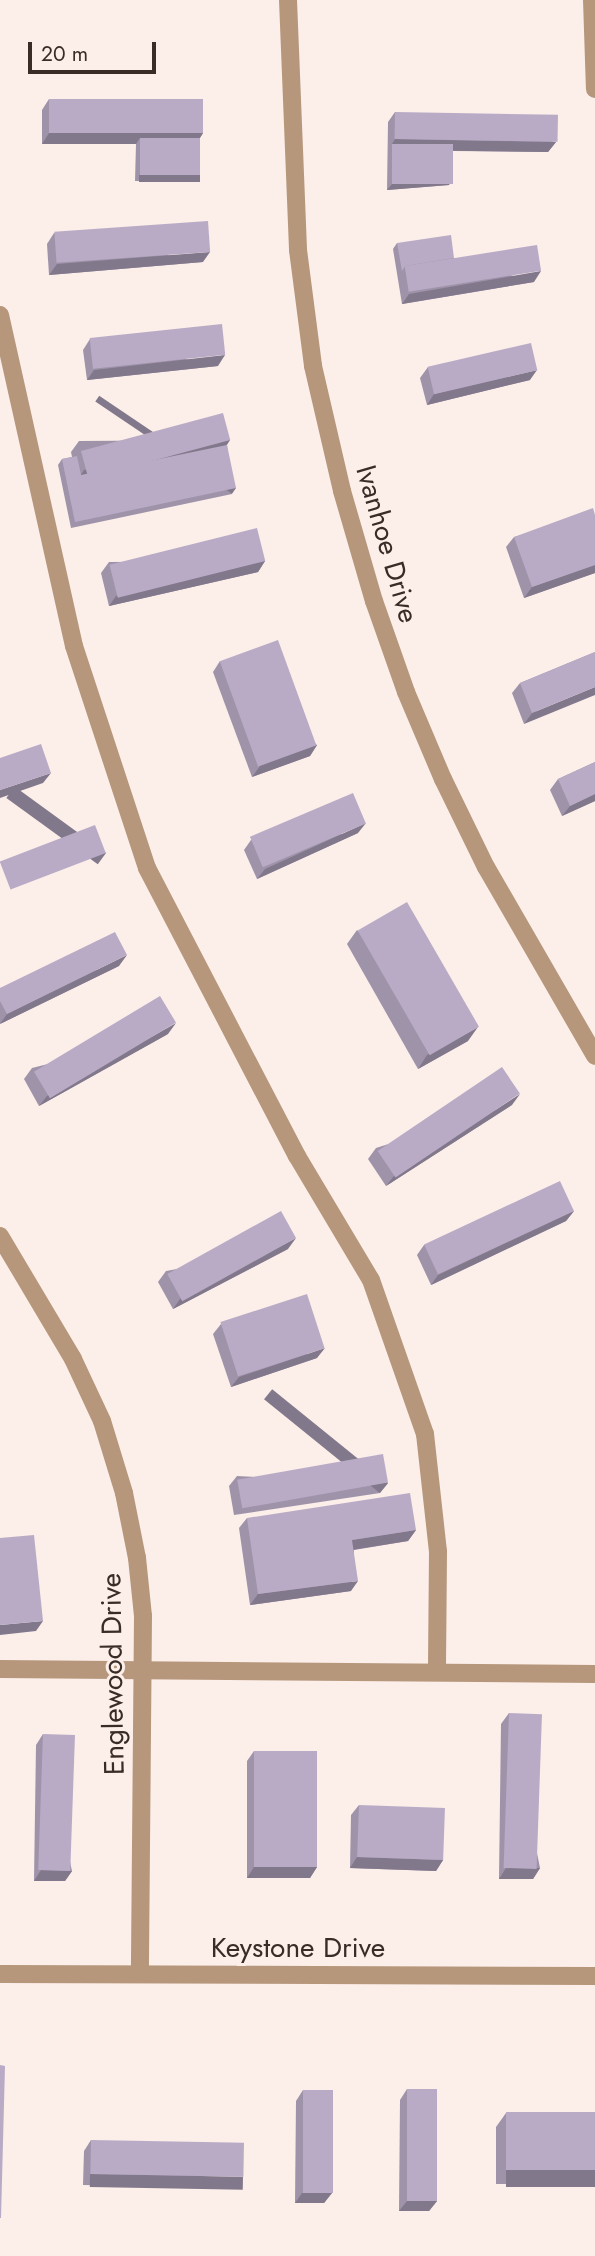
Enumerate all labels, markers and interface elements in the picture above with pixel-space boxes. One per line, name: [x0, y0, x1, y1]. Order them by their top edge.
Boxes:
scale bar: [32, 28, 159, 72]
text: 20 m: [41, 39, 88, 69]
street label: Ivanhoe Drive: [348, 461, 426, 627]
street label: Englewood Drive: [94, 1573, 132, 1775]
street label: Keystone Drive: [211, 1931, 385, 1965]

